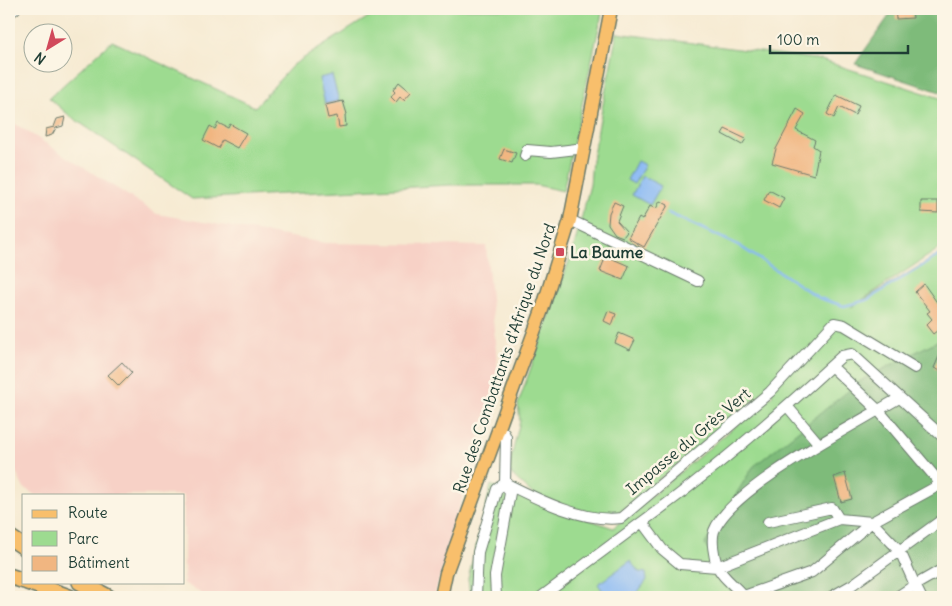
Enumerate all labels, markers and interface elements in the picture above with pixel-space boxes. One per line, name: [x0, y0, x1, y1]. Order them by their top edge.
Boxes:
north arrow: [22, 22, 72, 72]
scale bar: [770, 22, 907, 54]
text: 100 m: [777, 30, 819, 49]
text: N: [31, 48, 49, 68]
street label: Rue des Combattants d'Afrique du Nord: [448, 221, 560, 495]
place label: La Baume: [570, 242, 643, 262]
marker: La Baume: [554, 246, 566, 258]
street label: Impasse du Grès Vert: [622, 383, 755, 499]
legend: [22, 494, 185, 584]
text: Route: [68, 503, 108, 522]
text: Parc: [68, 529, 99, 548]
text: Bâtiment: [68, 553, 130, 572]

